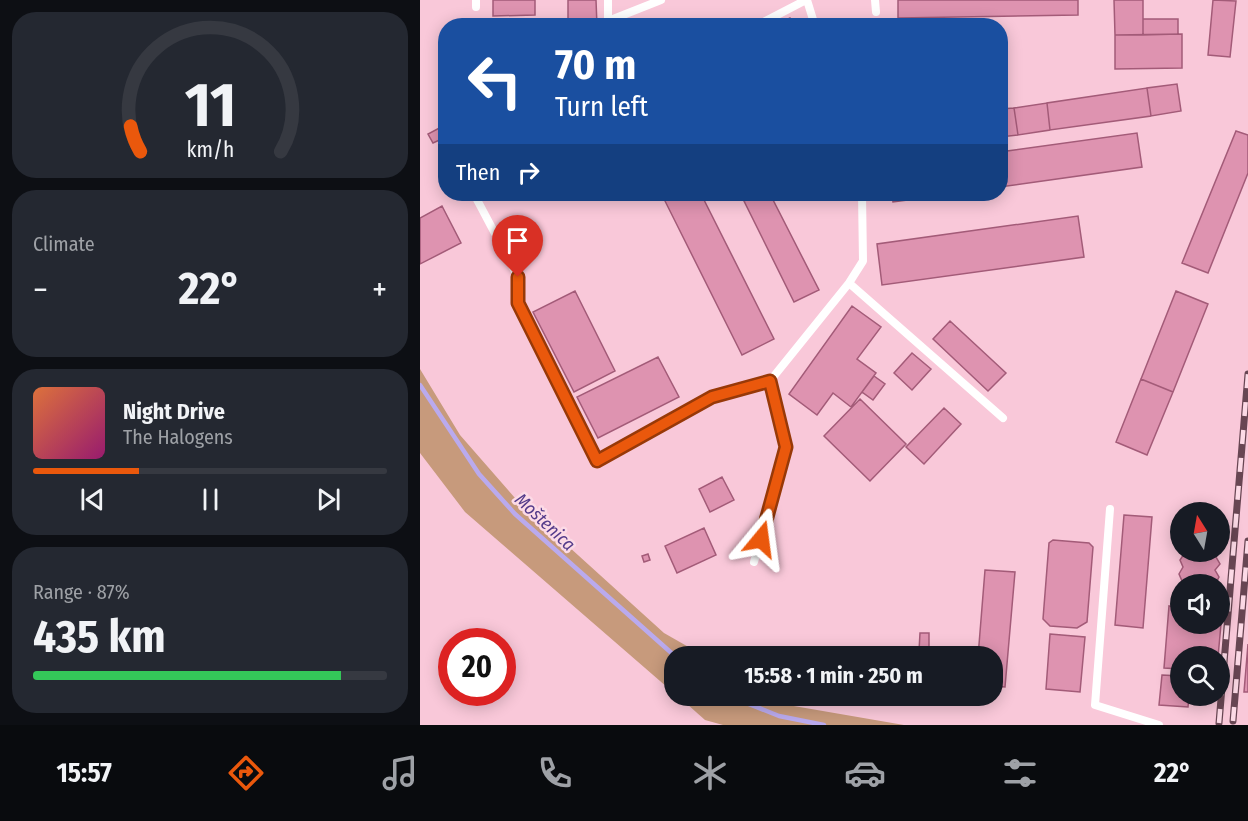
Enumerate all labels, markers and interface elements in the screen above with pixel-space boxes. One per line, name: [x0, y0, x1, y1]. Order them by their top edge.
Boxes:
text: 70 m: [555, 40, 636, 90]
icon: left: [456, 42, 534, 120]
text: 11: [184, 68, 236, 143]
text: Turn left: [555, 91, 648, 123]
text: km/h: [186, 138, 234, 164]
icon: right: [512, 156, 545, 189]
text: Then: [456, 159, 500, 186]
pin: [492, 215, 543, 277]
icon: arrive: [501, 224, 534, 257]
text: Climate: [33, 232, 95, 256]
text: 22°: [179, 262, 241, 316]
text: −: [33, 270, 48, 310]
text: +: [372, 270, 387, 310]
text: Night Drive: [123, 398, 225, 425]
text: The Halogens: [123, 425, 233, 449]
icon: previous: [76, 483, 109, 516]
icon: pause: [194, 483, 227, 516]
icon: next: [312, 483, 345, 516]
water label: Moštenica: [510, 489, 580, 555]
north arrow: [1170, 502, 1230, 562]
map controls: [1170, 502, 1230, 706]
position arrow: [729, 507, 793, 571]
button: sound: [1170, 574, 1230, 634]
text: Range · 87%: [33, 580, 130, 604]
text: 435 km: [33, 610, 166, 664]
speed limit sign: 20: [438, 628, 516, 706]
button: search: [1170, 646, 1230, 706]
text: 15:58 · 1 min · 250 m: [744, 662, 923, 689]
icon: directions: [225, 752, 267, 794]
icon: music: [379, 752, 421, 794]
icon: phone: [534, 752, 576, 794]
icon: climate: [689, 752, 731, 794]
icon: car: [844, 752, 886, 794]
icon: filters: [999, 752, 1041, 794]
text: 15:57: [56, 757, 112, 789]
text: 22°: [1154, 757, 1192, 789]

